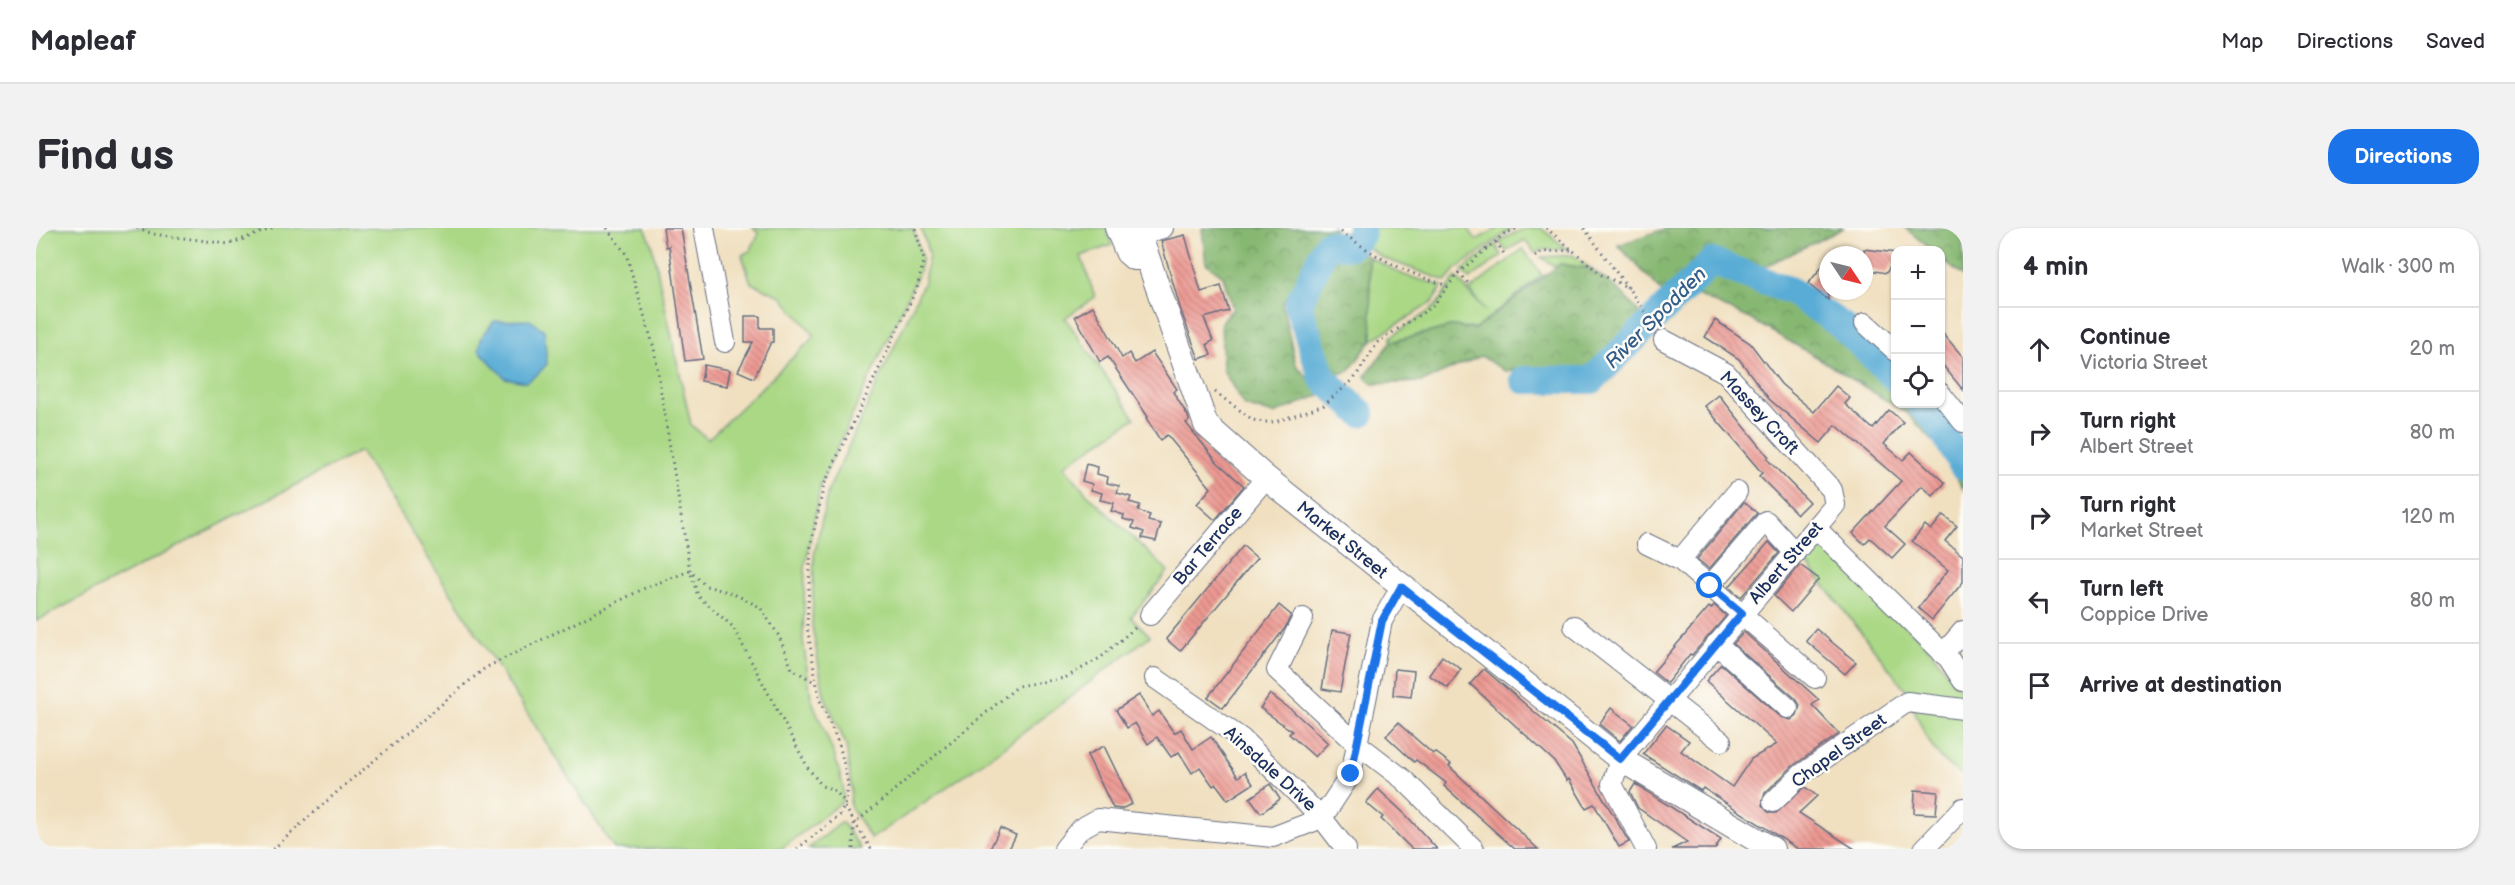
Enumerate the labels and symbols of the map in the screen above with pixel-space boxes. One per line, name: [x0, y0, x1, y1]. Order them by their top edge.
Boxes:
north arrow: [1819, 246, 1873, 300]
water label: River Spodden: [1600, 262, 1712, 374]
street label: Massey Croft: [1715, 367, 1803, 459]
street label: Market Street: [1292, 497, 1392, 583]
street label: Bar Terrace: [1169, 502, 1247, 590]
street label: Albert Street: [1745, 517, 1828, 608]
route start: [1696, 572, 1722, 598]
street label: Chapel Street: [1788, 709, 1891, 792]
street label: Ainsdale Drive: [1220, 722, 1321, 816]
route end: [1337, 760, 1363, 786]

